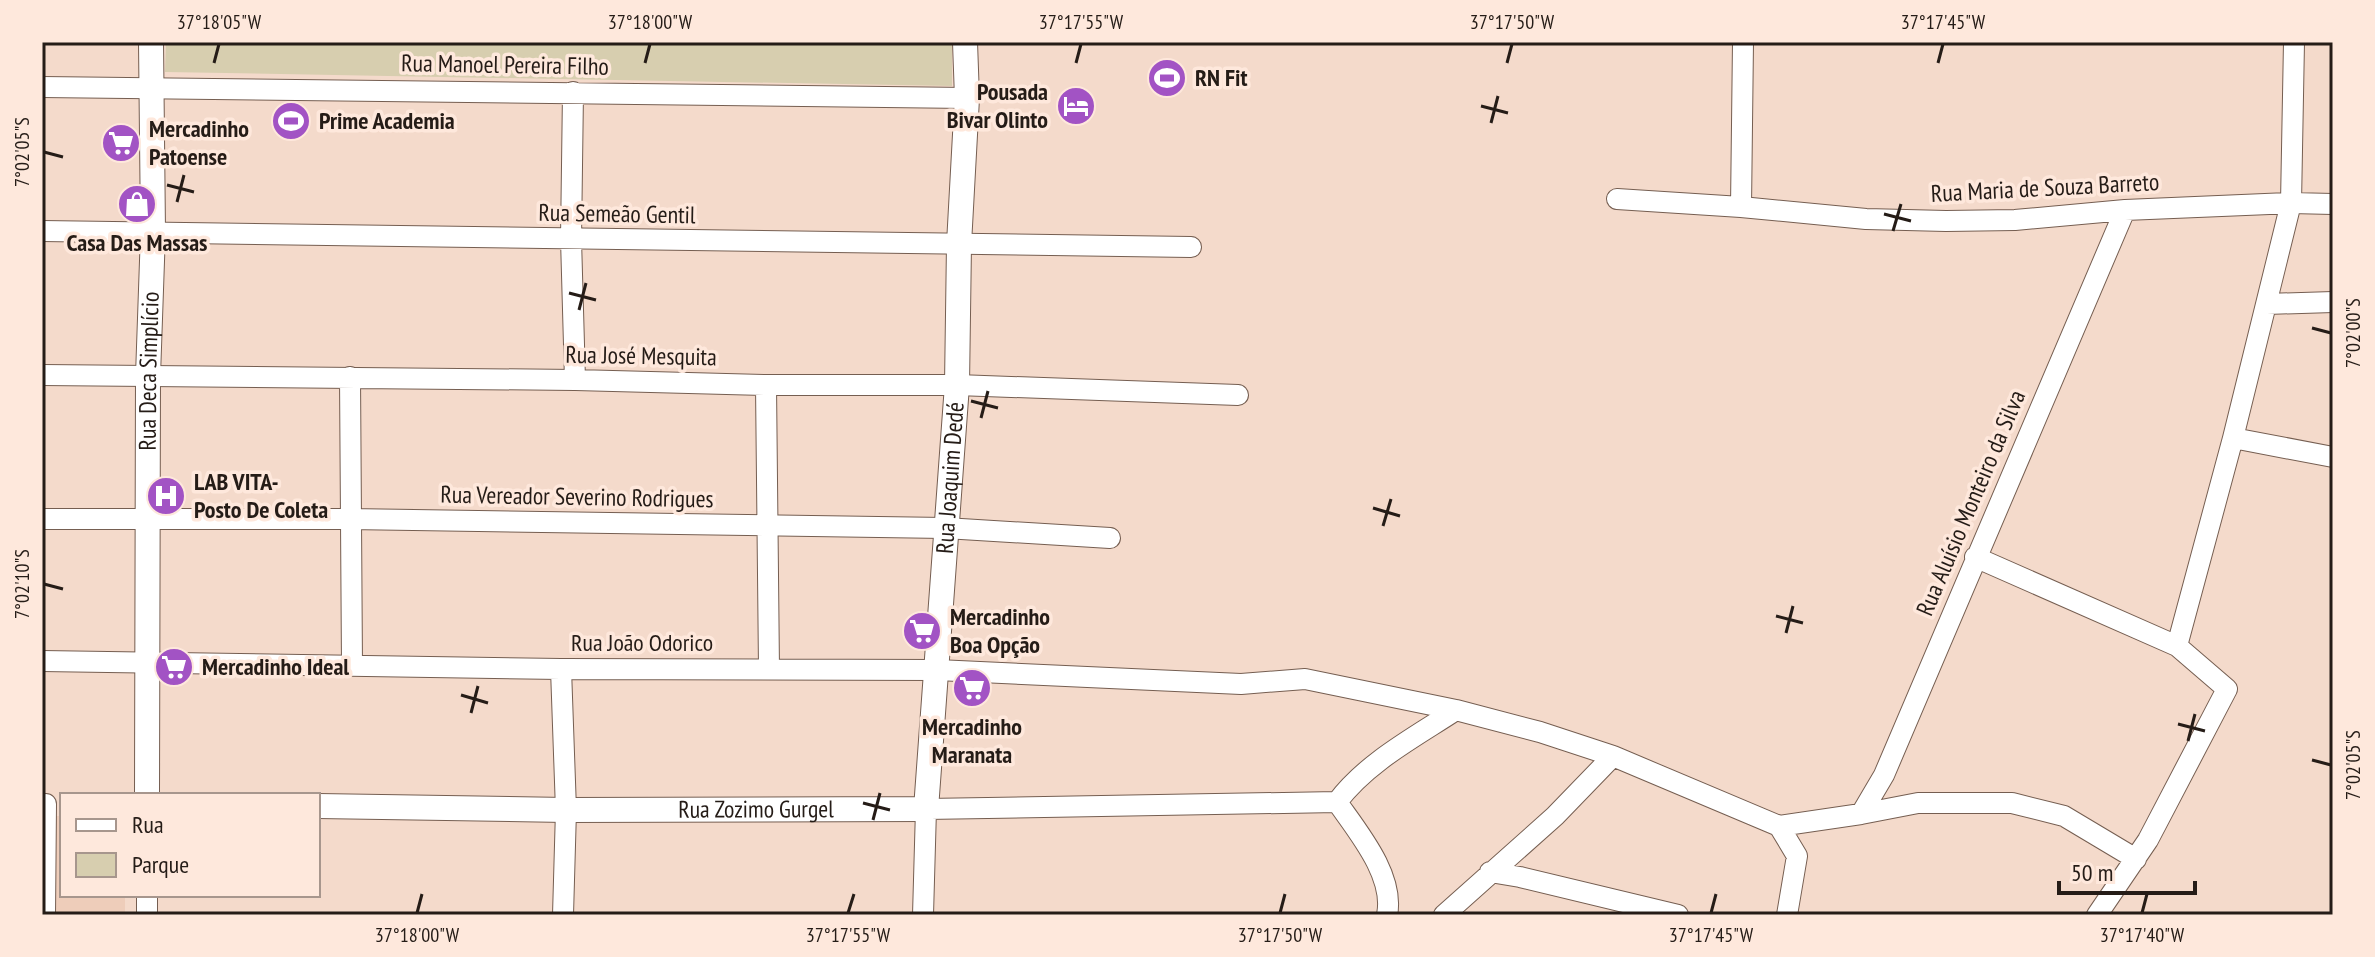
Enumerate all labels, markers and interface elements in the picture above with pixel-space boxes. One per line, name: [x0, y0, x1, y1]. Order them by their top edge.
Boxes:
text: 37°18'05"W: [177, 9, 262, 35]
text: 37°18'00"W: [608, 9, 693, 35]
text: 37°17'55"W: [1039, 9, 1124, 35]
text: 37°17'50"W: [1470, 9, 1555, 35]
text: 37°17'45"W: [1901, 9, 1986, 35]
street label: Rua Manoel Pereira Filho: [401, 47, 609, 82]
sports icon: RN Fit: [1146, 57, 1188, 99]
place label: RN Fit: [1195, 62, 1247, 93]
place label: Pousada Bivar Olinto: [947, 76, 1048, 135]
hotel icon: Pousada Bivar Olinto: [1055, 85, 1097, 127]
sports icon: Prime Academia: [270, 100, 312, 142]
place label: Prime Academia: [319, 105, 455, 136]
place label: Mercadinho Patoense: [149, 113, 249, 172]
text: 7°02'05"S: [9, 117, 35, 187]
supermarket icon: Mercadinho Patoense: [100, 122, 142, 164]
street label: Rua Maria de Souza Barreto: [1930, 166, 2160, 209]
shop icon: Casa Das Massas: [116, 183, 158, 225]
street label: Rua Semeão Gentil: [538, 197, 696, 230]
place label: Casa Das Massas: [67, 227, 207, 258]
street label: Rua Deca Simplício: [132, 291, 166, 450]
text: 7°02'00"S: [2340, 298, 2366, 368]
street label: Rua José Mesquita: [565, 339, 717, 372]
street label: Rua Aluísio Monteiro da Silva: [1909, 385, 2032, 620]
street label: Rua Joaquim Dedé: [929, 401, 971, 555]
place label: LAB VITA- Posto De Coleta: [194, 466, 328, 525]
hospital icon: LAB VITA- Posto De Coleta: [145, 475, 187, 517]
street label: Rua Vereador Severino Rodrigues: [440, 479, 714, 514]
text: 7°02'10"S: [9, 549, 35, 619]
place label: Mercadinho Boa Opção: [950, 601, 1050, 660]
supermarket icon: Mercadinho Boa Opção: [901, 610, 943, 652]
street label: Rua João Odorico: [571, 627, 713, 658]
supermarket icon: Mercadinho Ideal: [153, 646, 195, 688]
place label: Mercadinho Ideal: [202, 651, 349, 682]
supermarket icon: Mercadinho Maranata: [951, 667, 993, 709]
place label: Mercadinho Maranata: [922, 711, 1022, 770]
text: 7°02'05"S: [2340, 730, 2366, 800]
legend: [60, 793, 320, 897]
street label: Rua Zozimo Gurgel: [678, 793, 834, 825]
text: Rua: [132, 809, 164, 840]
scale bar: [2059, 845, 2195, 895]
text: Parque: [132, 849, 189, 880]
text: 50 m: [2071, 857, 2113, 888]
text: 37°18'00"W: [375, 922, 460, 948]
text: 37°17'55"W: [806, 922, 891, 948]
text: 37°17'50"W: [1238, 922, 1323, 948]
text: 37°17'45"W: [1669, 922, 1754, 948]
text: 37°17'40"W: [2100, 922, 2185, 948]

